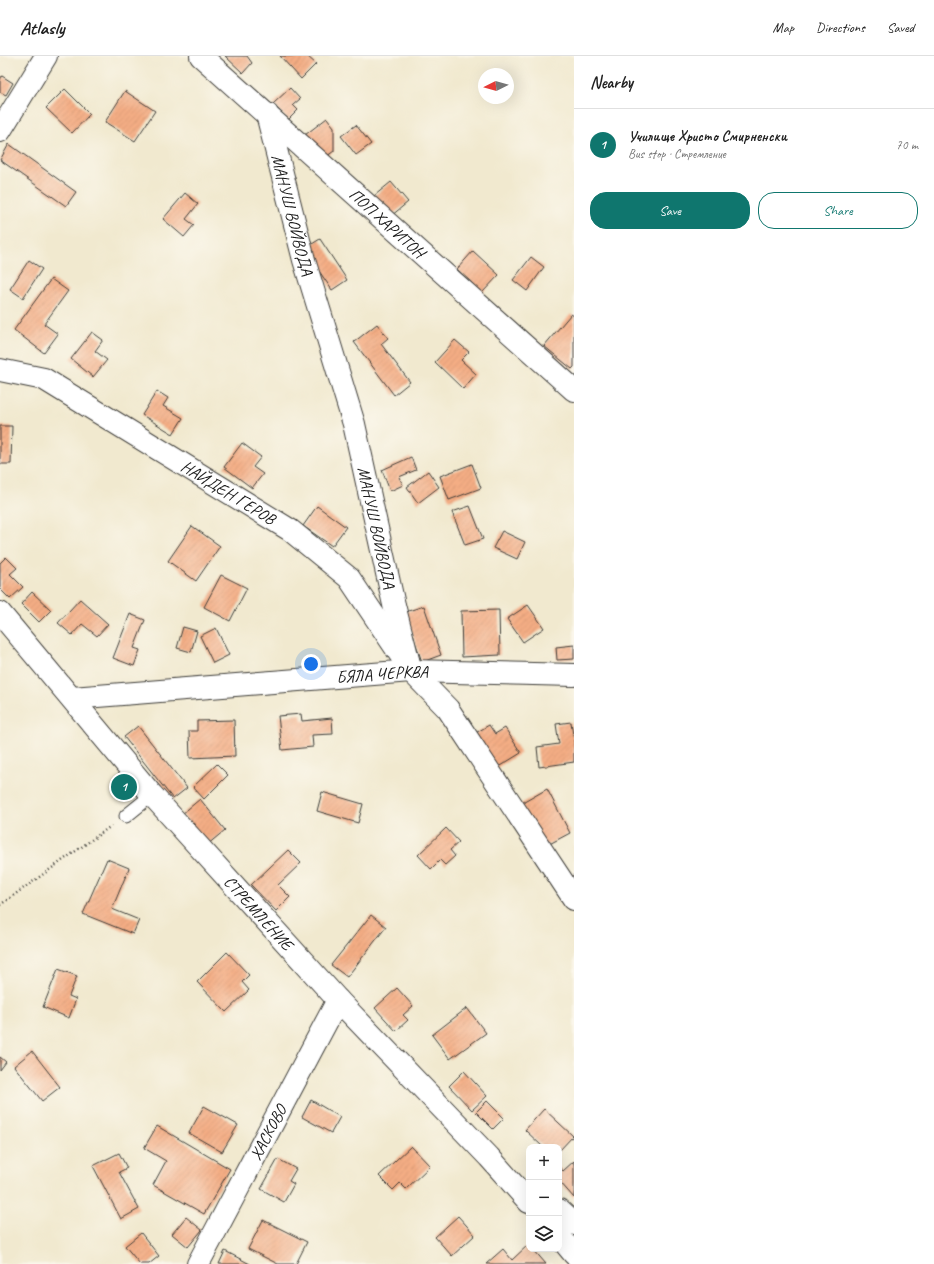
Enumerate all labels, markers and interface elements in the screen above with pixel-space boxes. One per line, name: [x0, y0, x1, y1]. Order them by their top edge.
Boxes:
text: Atlasly: [20, 16, 64, 40]
text: Map: [773, 19, 794, 36]
text: Directions: [816, 19, 865, 36]
text: Saved: [887, 19, 914, 36]
north arrow: [478, 68, 514, 104]
text: Nearby: [590, 72, 633, 93]
text: Училище Христо Смирненски: [628, 127, 787, 146]
text: 1: [600, 137, 606, 153]
text: 70 m: [896, 137, 918, 153]
text: Bus stop · Стремление: [628, 146, 726, 162]
street label: МАНУШ ВОЙВОДА: [267, 152, 318, 278]
street label: ПОП ХАРИТОН: [345, 184, 432, 265]
button: Save: [590, 192, 750, 229]
button: Share: [758, 192, 918, 229]
street label: НАЙДЕН ГЕРОВ: [177, 456, 280, 530]
street label: МАНУШ ВОЙВОДА: [353, 465, 400, 591]
your location: [301, 654, 321, 674]
street label: БЯЛА ЧЕРКВА: [335, 661, 430, 688]
pin: 1: [111, 772, 137, 802]
street label: СТРЕМЛЕНИЕ: [219, 871, 299, 956]
street label: ХАСКОВО: [245, 1100, 292, 1164]
map controls: [526, 1144, 562, 1252]
button: +: [526, 1144, 562, 1180]
button: −: [526, 1180, 562, 1216]
button: layers: [526, 1216, 562, 1252]

